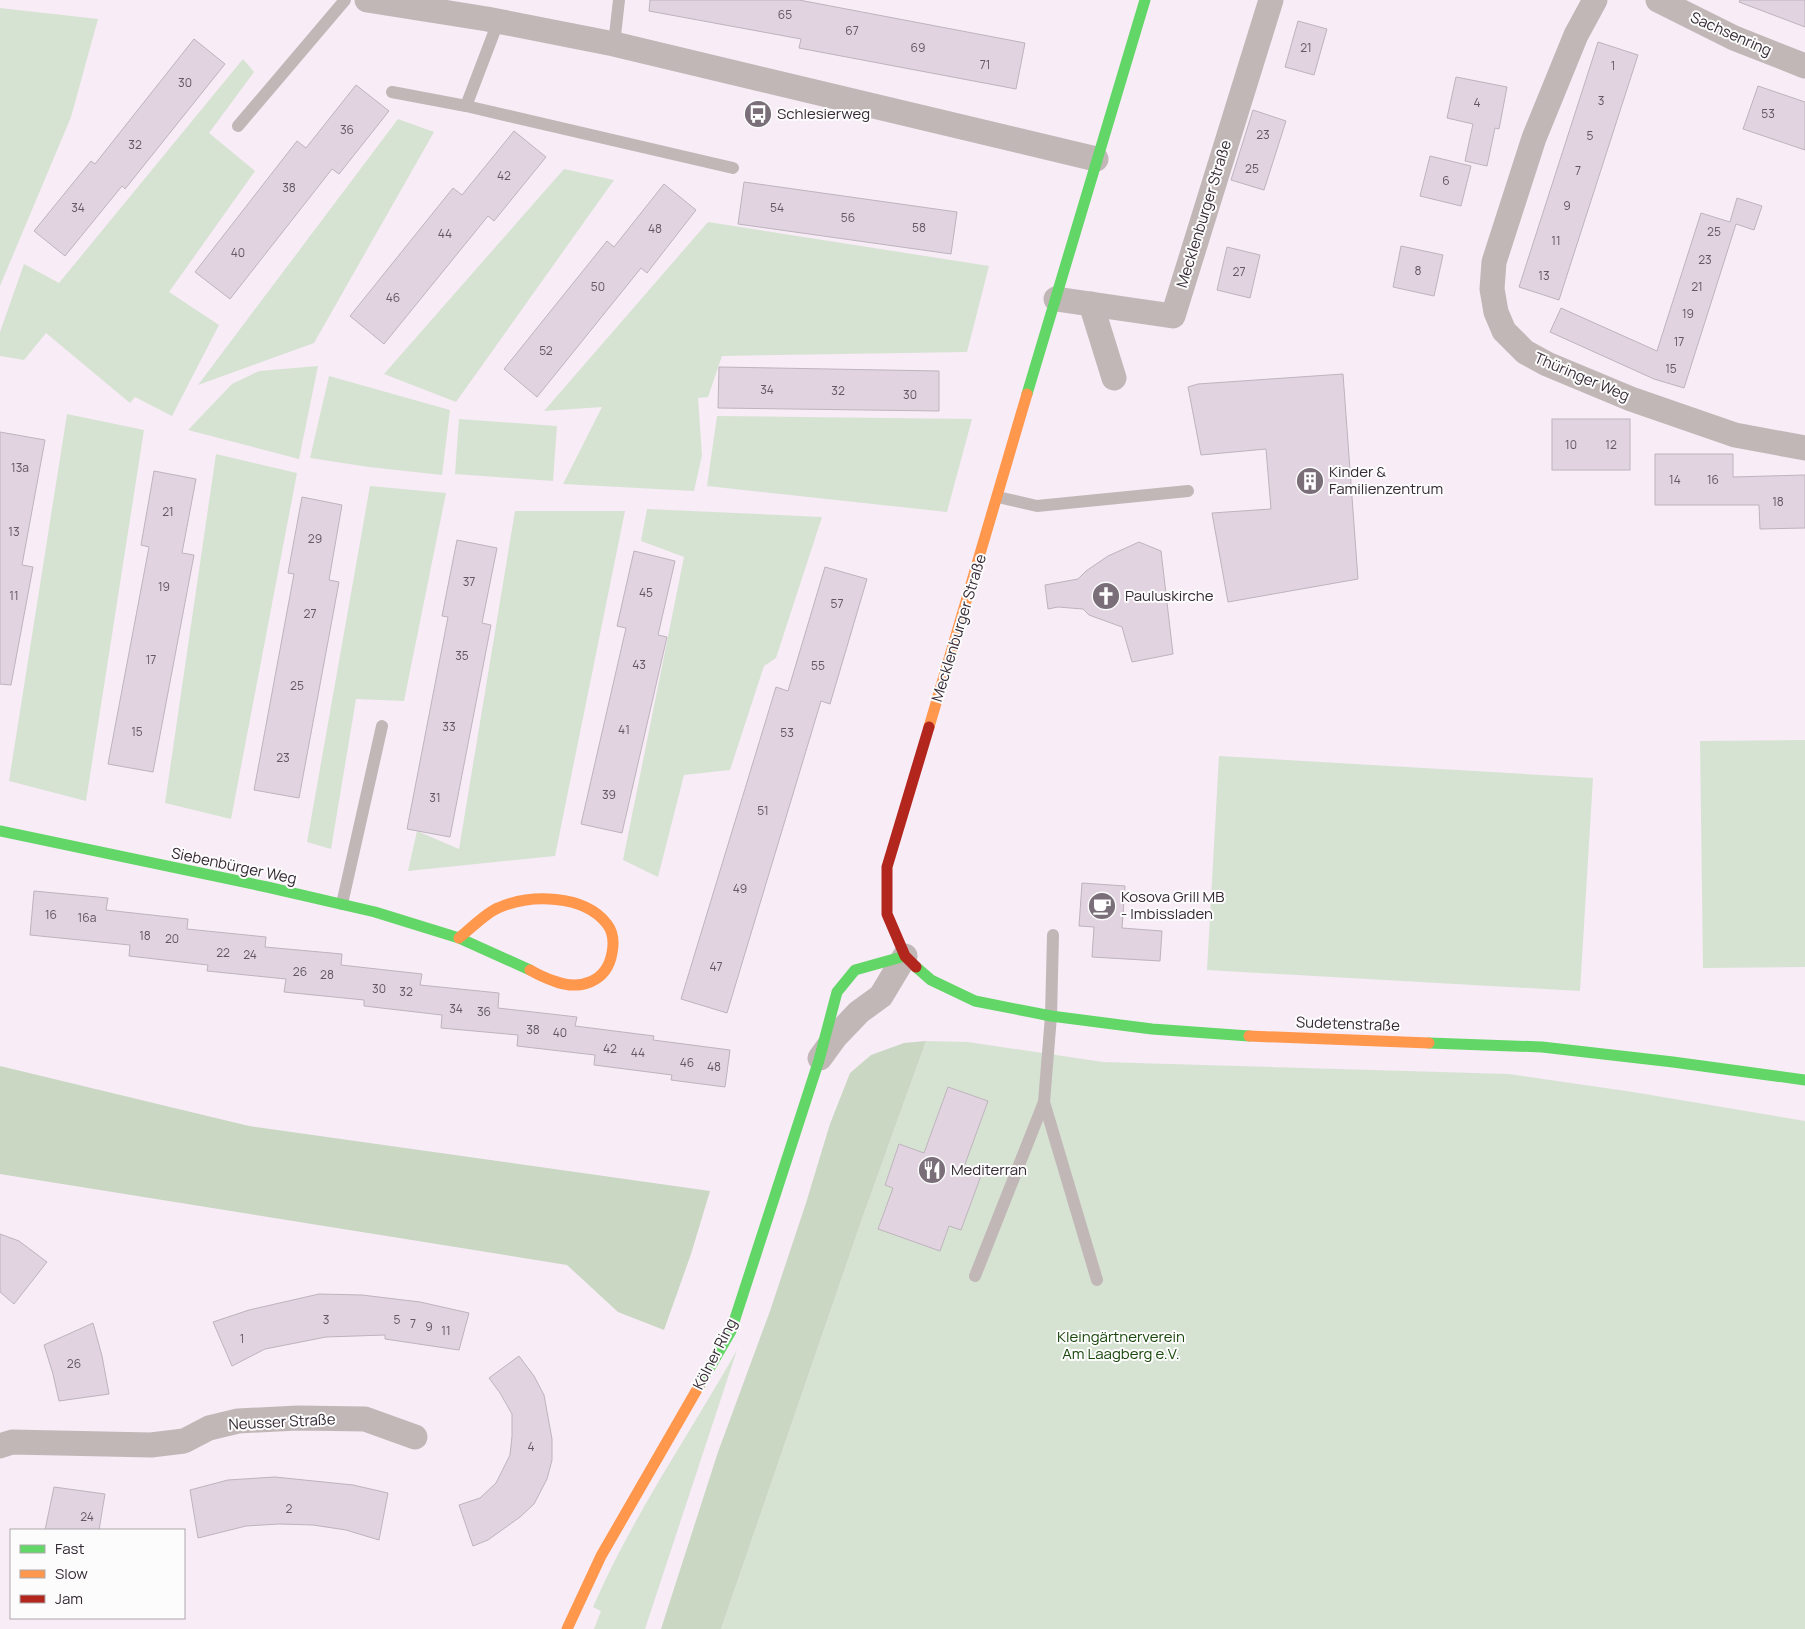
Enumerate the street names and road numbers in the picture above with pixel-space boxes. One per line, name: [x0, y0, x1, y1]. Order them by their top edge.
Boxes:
street label: Sachsenring: [1687, 6, 1775, 61]
street label: Mecklenburger Straße: [1171, 137, 1236, 290]
street label: Thüringer Weg: [1531, 347, 1633, 406]
street label: Mecklenburger Straße: [926, 551, 991, 704]
street label: Siebenbürger Weg: [170, 842, 299, 889]
street label: Sudetenstraße: [1296, 1011, 1401, 1036]
street label: Kölner Ring: [688, 1314, 741, 1393]
street label: Neusser Straße: [228, 1408, 336, 1435]

